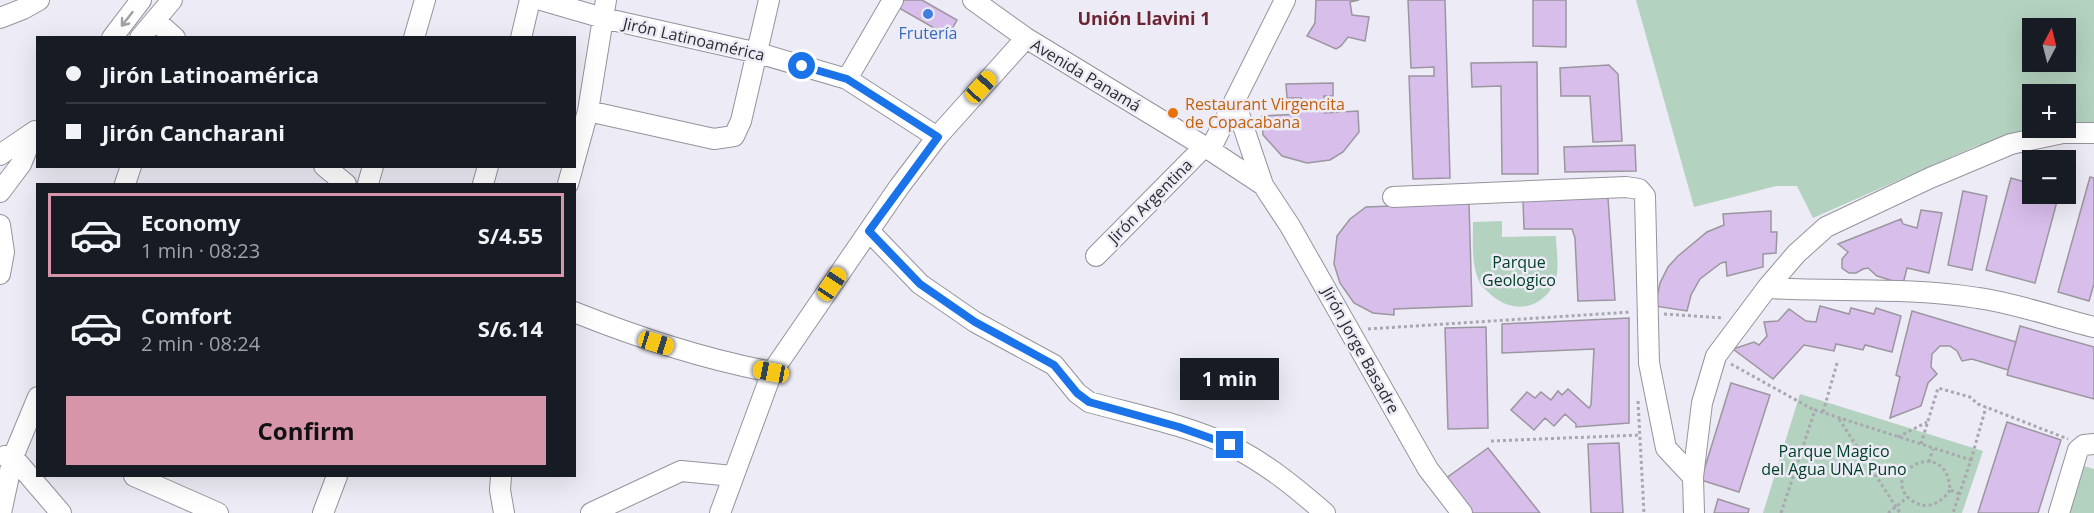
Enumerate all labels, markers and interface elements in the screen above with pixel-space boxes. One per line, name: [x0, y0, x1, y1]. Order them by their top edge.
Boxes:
district label: Unión Llavini 1: [1077, 6, 1211, 30]
marker: Frutería: [921, 7, 935, 21]
one-way arrow: [120, 11, 133, 27]
street label: Jirón Latinoamérica: [619, 12, 767, 66]
north arrow: [2022, 18, 2076, 72]
map controls: [2022, 18, 2076, 204]
place label: Frutería: [899, 22, 957, 44]
street label: Avenida Panamá: [1027, 33, 1145, 117]
route start: [788, 52, 815, 79]
text: Jirón Latinoamérica: [102, 59, 319, 89]
car: [962, 68, 1000, 106]
button: +: [2022, 84, 2076, 138]
place label: Restaurant Virgencita de Copacabana: [1185, 93, 1345, 133]
marker: Restaurant Virgencita de Copacabana: [1166, 106, 1180, 120]
text: Jirón Cancharani: [102, 117, 285, 147]
button: −: [2022, 150, 2076, 204]
street label: Jirón Argentina: [1102, 154, 1197, 249]
text: Economy: [141, 207, 240, 237]
icon: car: [69, 208, 123, 262]
text: S/4.55: [478, 220, 543, 250]
text: 1 min · 08:23: [141, 237, 260, 264]
park label: Parque Geologico: [1482, 251, 1556, 291]
car: [814, 264, 850, 304]
street label: Jirón Jorge Basadre: [1316, 281, 1405, 417]
text: Comfort: [141, 300, 232, 330]
icon: car: [69, 301, 123, 355]
text: S/6.14: [478, 313, 543, 343]
car: [636, 329, 676, 357]
text: 2 min · 08:24: [141, 330, 260, 357]
callout: 1 min: [1180, 358, 1280, 400]
car: [752, 360, 790, 384]
text: 1 min: [1202, 365, 1257, 392]
button: Confirm: [66, 396, 546, 465]
route end: [1216, 431, 1243, 458]
park label: Parque Magico del Agua UNA Puno: [1761, 440, 1907, 480]

